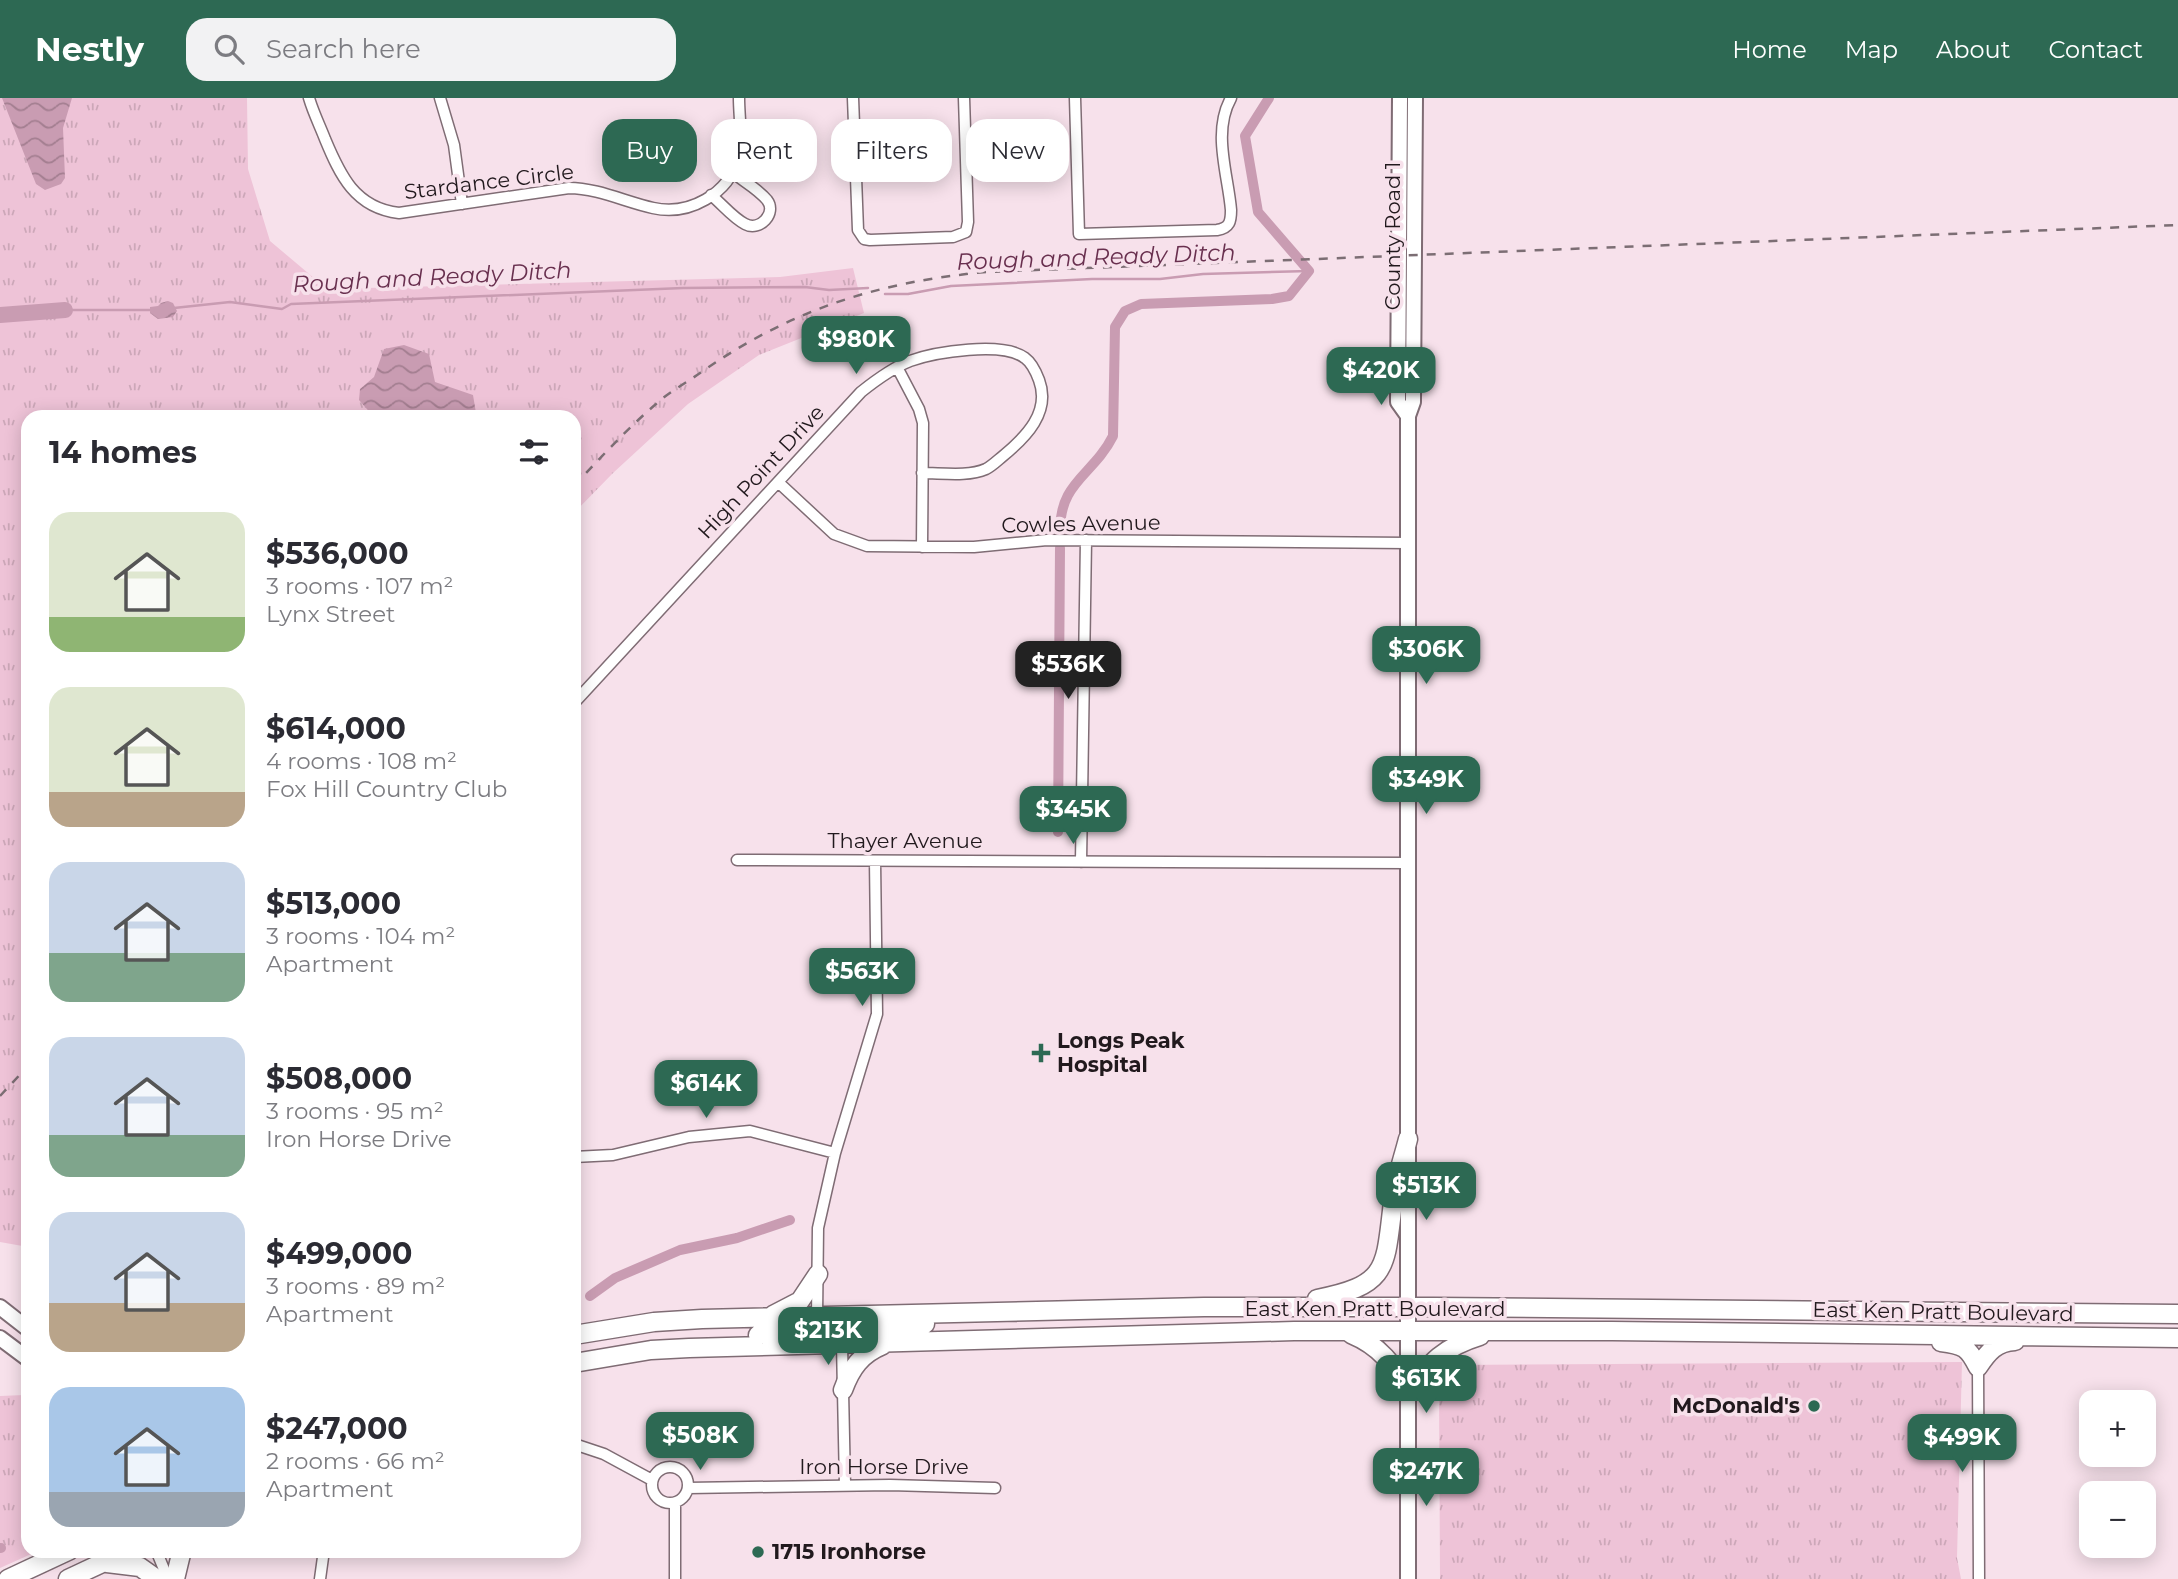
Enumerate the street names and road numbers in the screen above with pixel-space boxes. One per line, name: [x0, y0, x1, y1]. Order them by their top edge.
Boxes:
street label: Stardance Circle: [403, 159, 575, 204]
street label: County Road 1: [1380, 162, 1405, 310]
street label: High Point Drive: [692, 400, 829, 544]
street label: Cowles Avenue: [1001, 510, 1161, 537]
street label: Thayer Avenue: [827, 828, 983, 853]
street label: East Ken Pratt Boulevard: [1244, 1296, 1506, 1321]
street label: East Ken Pratt Boulevard: [1812, 1297, 2074, 1326]
street label: Iron Horse Drive: [799, 1454, 969, 1479]

